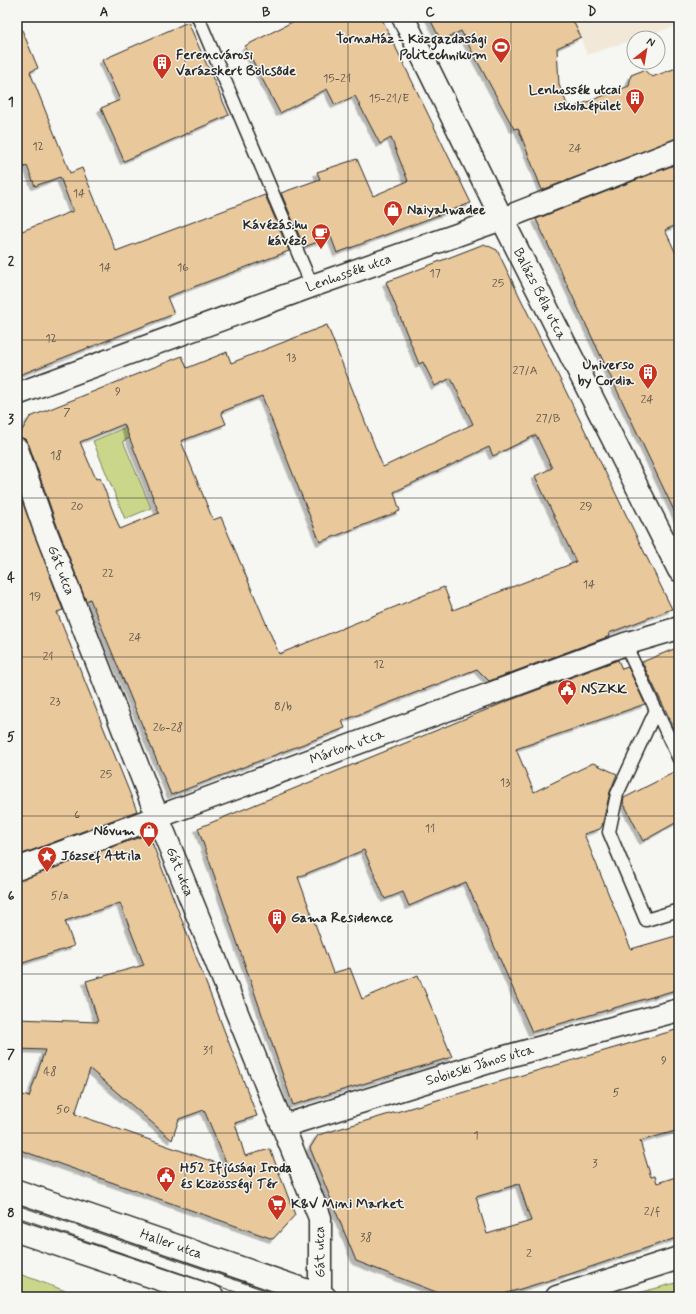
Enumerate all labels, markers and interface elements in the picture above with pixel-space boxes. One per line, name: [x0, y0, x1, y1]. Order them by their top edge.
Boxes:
text: A: [100, 4, 108, 21]
text: B: [262, 4, 271, 21]
text: C: [425, 4, 435, 21]
text: D: [588, 4, 597, 21]
place label: TornaHáz - Közgazdasági Politechnikum: [336, 30, 487, 64]
north arrow: [626, 30, 666, 70]
text: N: [644, 34, 657, 50]
sports icon: TornaHáz - Közgazdasági Politechnikum: [490, 36, 512, 64]
place label: Ferencvárosi Varázskert Bölcsőde: [176, 46, 296, 80]
building icon: Ferencvárosi Varázskert Bölcsőde: [151, 52, 173, 80]
house number: 15-21: [323, 71, 351, 87]
place label: Lenhossék utcai iskolaépület: [529, 81, 622, 115]
building icon: Lenhossék utcai iskolaépület: [624, 87, 646, 115]
house number: 15-21/E: [369, 91, 409, 107]
text: 1: [8, 94, 14, 111]
house number: 12: [32, 139, 44, 155]
house number: 24: [568, 141, 582, 157]
house number: 14: [73, 186, 85, 202]
shop icon: Naiyahwadee: [382, 199, 404, 227]
place label: Naiyahwadee: [407, 201, 486, 219]
place label: Kávézás.hu kávézó: [243, 216, 308, 250]
cafe icon: Kávézás.hu kávézó: [310, 222, 332, 250]
street label: Balázs Béla utca: [509, 245, 571, 344]
street label: Lenhossék utca: [304, 250, 394, 296]
text: 2: [8, 253, 15, 270]
house number: 14: [99, 260, 111, 276]
house number: 16: [177, 260, 189, 276]
house number: 17: [429, 266, 441, 282]
house number: 25: [492, 276, 504, 292]
house number: 12: [45, 331, 57, 347]
house number: 13: [286, 350, 296, 366]
place label: Universo by Cordia: [577, 356, 635, 390]
building icon: Universo by Cordia: [637, 362, 659, 390]
house number: 27/A: [513, 363, 538, 379]
house number: 9: [115, 384, 121, 400]
house number: 24: [640, 392, 654, 408]
house number: 7: [63, 405, 71, 421]
text: 3: [8, 411, 14, 428]
house number: 27/B: [536, 411, 561, 427]
house number: 18: [50, 448, 62, 464]
house number: 20: [71, 499, 84, 515]
house number: 29: [579, 499, 593, 515]
street label: Gát utca: [43, 543, 79, 598]
house number: 22: [102, 566, 114, 582]
text: 4: [7, 570, 15, 587]
house number: 14: [583, 577, 595, 593]
house number: 19: [29, 589, 41, 605]
house number: 24: [128, 630, 142, 646]
house number: 21: [42, 649, 54, 665]
house number: 12: [373, 657, 385, 673]
public building icon: NSZKK: [556, 678, 578, 706]
place label: NSZKK: [581, 680, 627, 698]
house number: 23: [50, 694, 60, 710]
house number: 8/b: [274, 699, 292, 715]
house number: 26-28: [153, 720, 183, 736]
street label: Márton utca: [307, 725, 388, 769]
text: 5: [7, 729, 15, 746]
house number: 25: [100, 767, 112, 783]
house number: 13: [500, 775, 510, 791]
house number: 6: [74, 807, 80, 823]
shop icon: Nóvum: [138, 820, 160, 848]
house number: 11: [425, 821, 435, 837]
place label: Nóvum: [93, 822, 135, 840]
street label: Gát utca: [162, 844, 198, 899]
place icon: József Attila: [36, 845, 58, 873]
place label: József Attila: [61, 847, 141, 865]
text: 6: [8, 888, 15, 905]
house number: 5/a: [51, 888, 69, 904]
building icon: Gama Residence: [266, 907, 288, 935]
place label: Gama Residence: [291, 909, 393, 927]
street label: Sobieski János utca: [423, 1040, 537, 1090]
house number: 31: [203, 1043, 213, 1059]
text: 7: [7, 1046, 15, 1063]
house number: 9: [661, 1053, 667, 1069]
house number: 48: [43, 1064, 57, 1080]
house number: 5: [612, 1085, 620, 1101]
house number: 50: [56, 1102, 70, 1118]
house number: 1: [473, 1128, 479, 1144]
house number: 3: [592, 1156, 598, 1172]
place label: H52 Ifjúsági Iroda és Közösségi Tér: [180, 1159, 292, 1194]
public building icon: H52 Ifjúsági Iroda és Közösségi Tér: [155, 1165, 177, 1193]
supermarket icon: K&V Mini Market: [266, 1193, 288, 1221]
place label: K&V Mini Market: [291, 1195, 405, 1213]
house number: 2/f: [644, 1204, 660, 1220]
text: 8: [7, 1205, 15, 1222]
street label: Haller utca: [138, 1225, 205, 1263]
street label: Gát utca: [311, 1226, 329, 1278]
house number: 38: [360, 1230, 372, 1246]
house number: 2: [526, 1246, 532, 1262]

